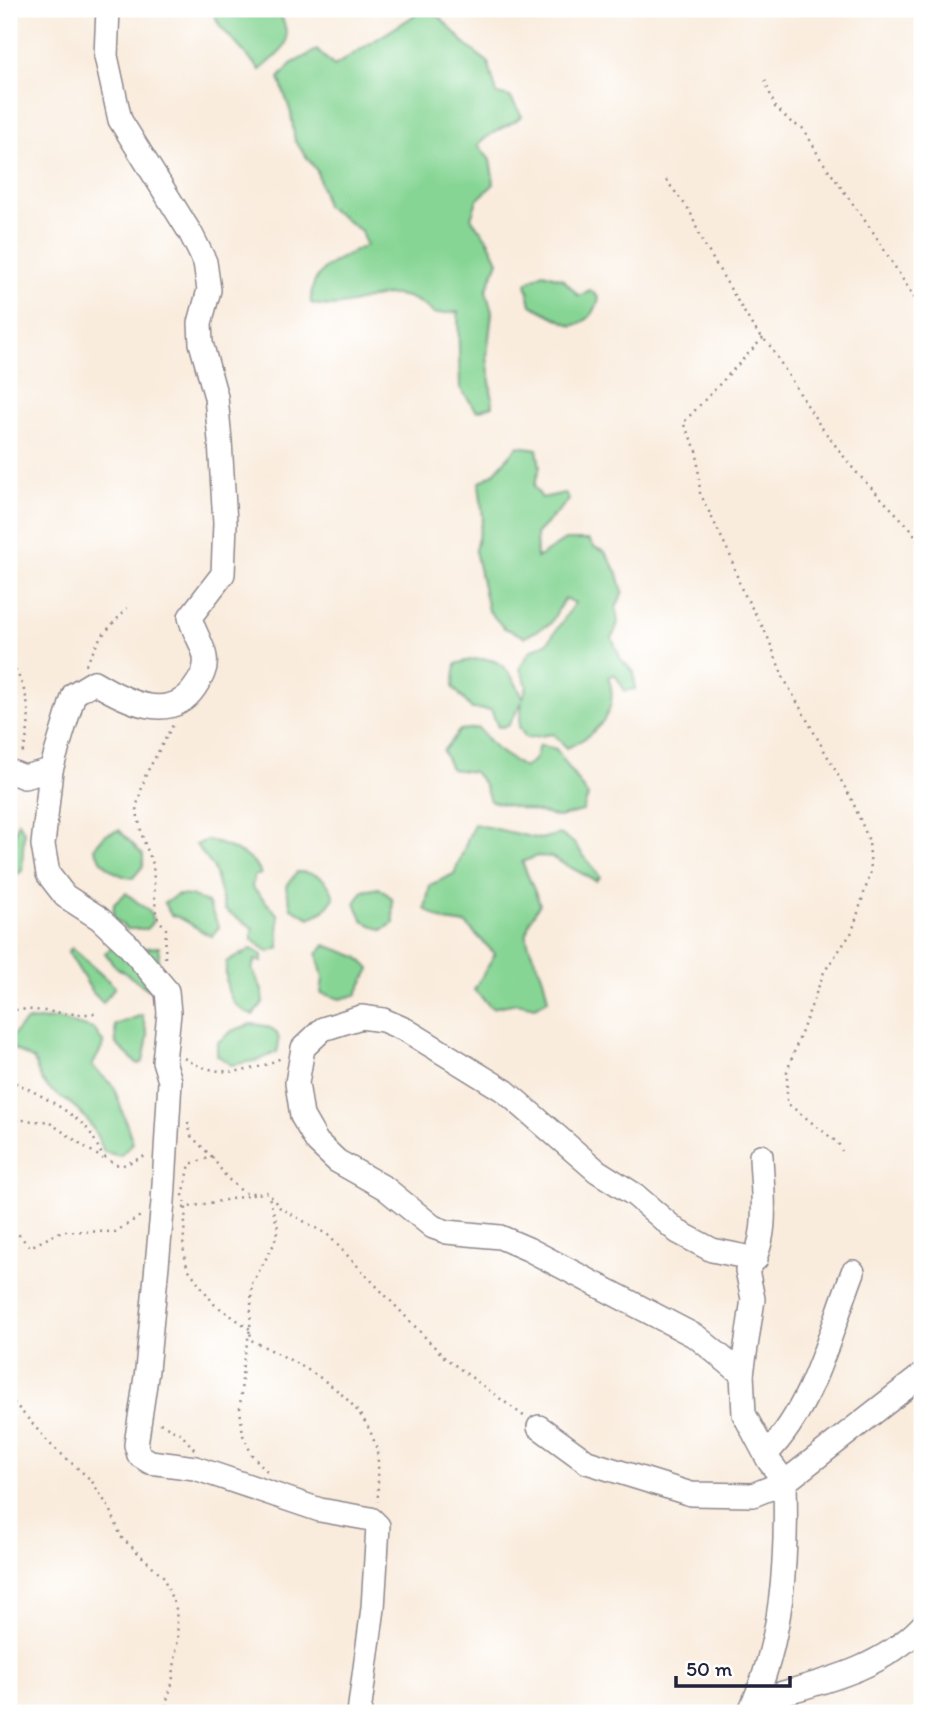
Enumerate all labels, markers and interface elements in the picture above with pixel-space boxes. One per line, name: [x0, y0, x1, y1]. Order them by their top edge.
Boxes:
scale bar: [676, 1645, 789, 1689]
text: 50 m: [686, 1656, 733, 1681]

